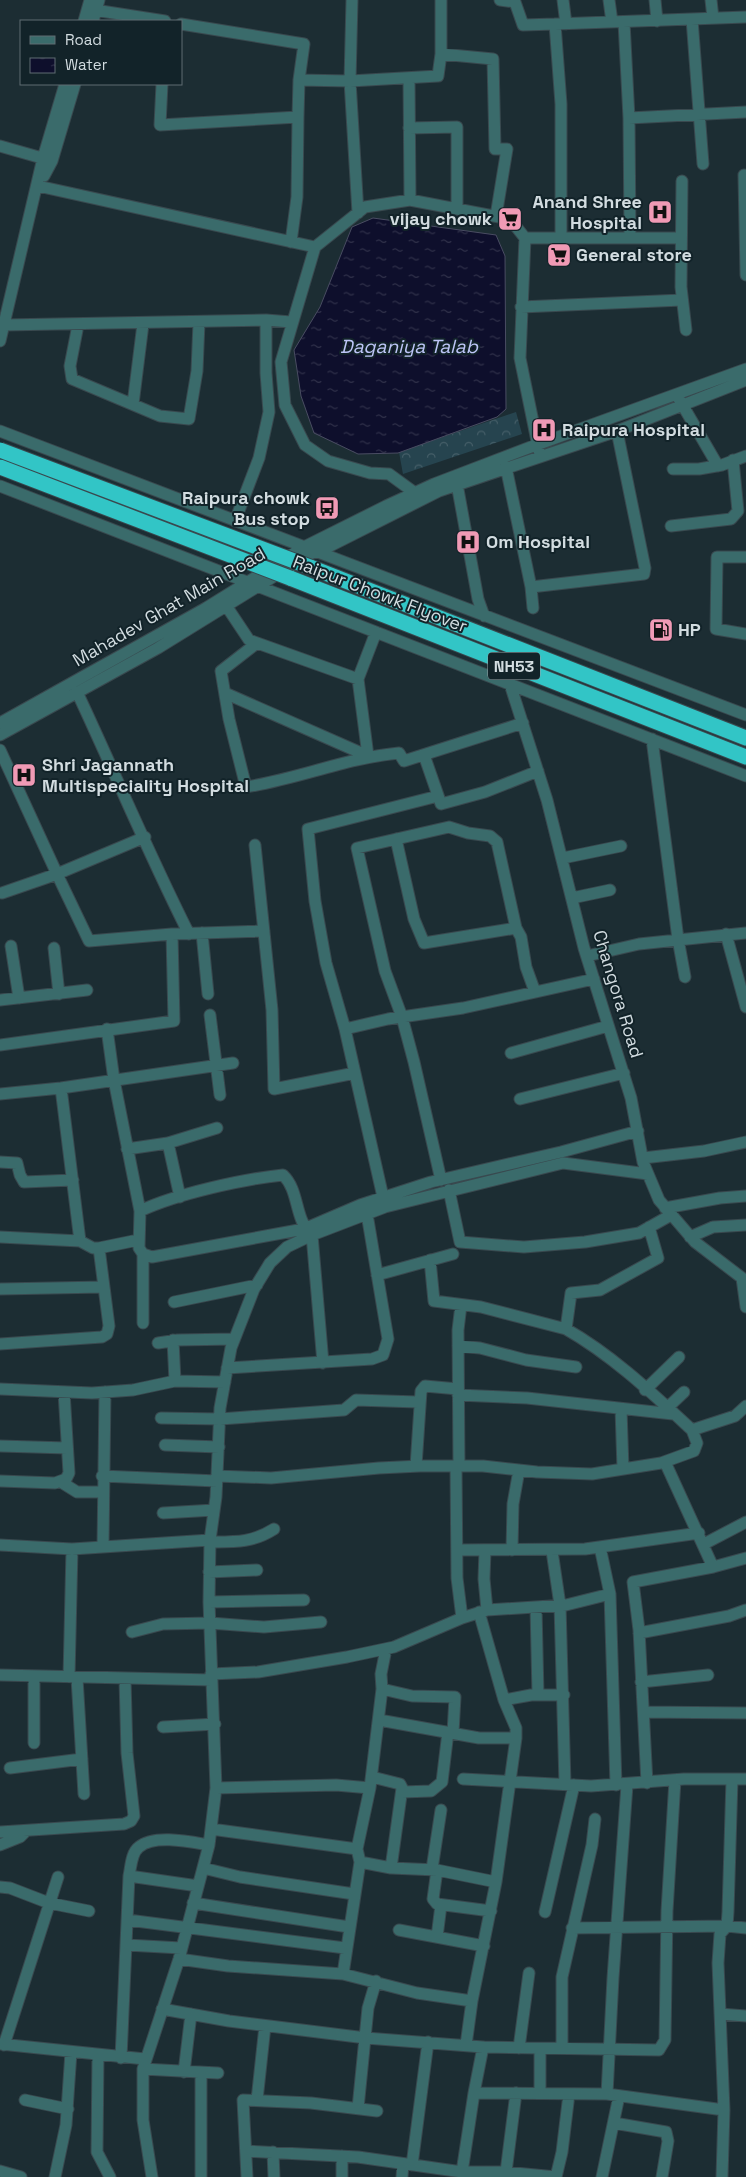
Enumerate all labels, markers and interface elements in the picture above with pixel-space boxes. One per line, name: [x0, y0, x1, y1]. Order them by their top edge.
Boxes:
legend: [20, 20, 182, 85]
text: Road: [65, 30, 102, 49]
text: Water: [65, 55, 108, 74]
place label: Anand Shree Hospital: [532, 190, 642, 234]
hospital icon: Anand Shree Hospital: [647, 199, 673, 225]
supermarket icon: vijay chowk: [497, 206, 523, 232]
place label: vijay chowk: [390, 207, 492, 230]
supermarket icon: General store: [546, 242, 572, 268]
place label: General store: [576, 243, 692, 266]
water label: Daganiya Talab: [340, 334, 479, 359]
hospital icon: Raipura Hospital: [531, 417, 557, 443]
place label: Raipura Hospital: [562, 418, 705, 441]
place label: Raipura chowk Bus stop: [182, 486, 310, 530]
bus stop icon: Raipura chowk Bus stop: [314, 495, 340, 521]
hospital icon: Om Hospital: [455, 529, 481, 555]
place label: Om Hospital: [486, 530, 590, 553]
street label: Mahadev Ghat Main Road: [68, 542, 269, 671]
street label: Raipur Chowk Flyover: [290, 550, 471, 638]
fuel station icon: HP: [648, 617, 674, 643]
place label: HP: [678, 618, 701, 641]
road number: NH53: [488, 652, 540, 679]
place label: Shri Jagannath Multispeciality Hospital: [42, 753, 249, 797]
hospital icon: Shri Jagannath Multispeciality Hospital: [11, 762, 37, 788]
street label: Changora Road: [588, 927, 649, 1060]

